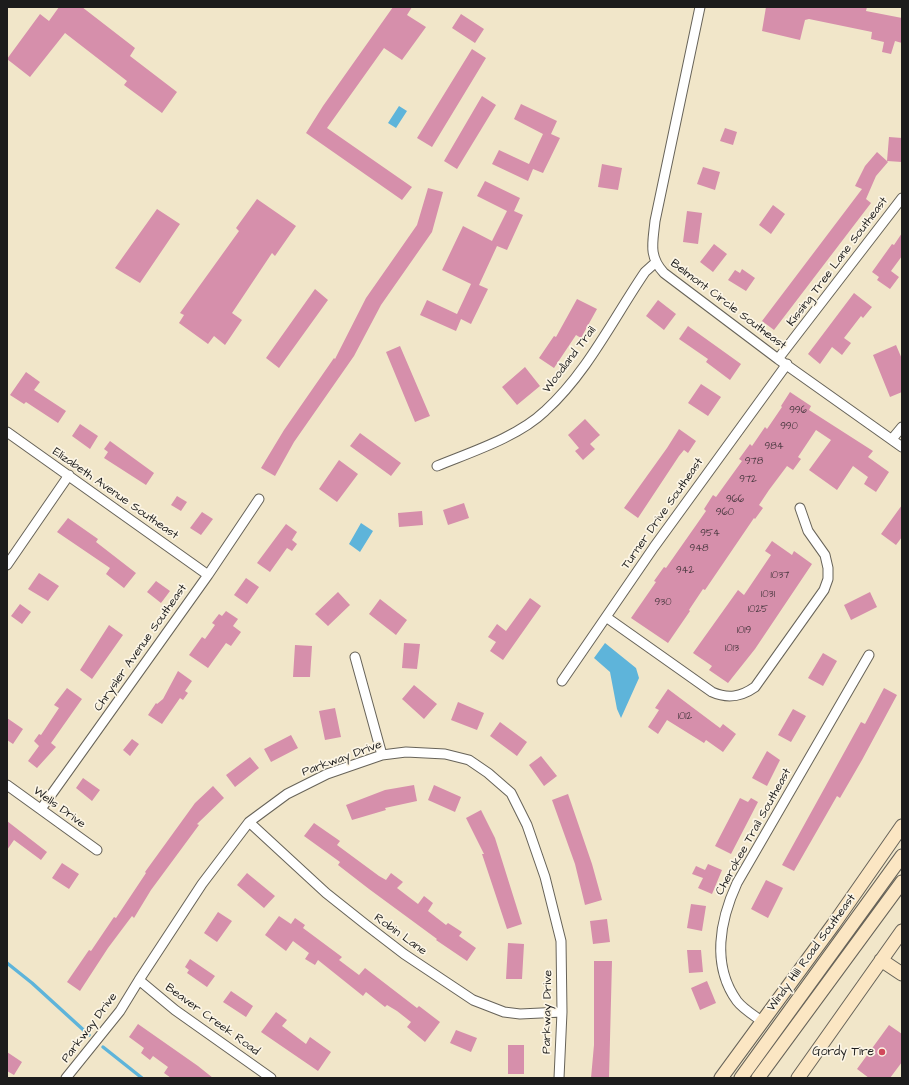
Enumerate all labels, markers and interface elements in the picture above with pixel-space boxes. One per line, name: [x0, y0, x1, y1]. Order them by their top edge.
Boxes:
street label: Kissing Tree Lane Southeast: [785, 194, 891, 330]
street label: Belmont Circle Southeast: [667, 257, 789, 353]
street label: Woodland Trail: [540, 324, 600, 396]
house number: 996: [789, 405, 807, 417]
house number: 990: [780, 421, 798, 433]
house number: 984: [765, 441, 783, 453]
street label: Elizabeth Avenue Southeast: [49, 445, 181, 543]
street label: Turner Drive Southeast: [619, 456, 707, 572]
house number: 978: [745, 456, 763, 468]
house number: 972: [739, 474, 757, 486]
house number: 966: [726, 494, 744, 506]
house number: 960: [716, 507, 734, 519]
house number: 954: [700, 528, 720, 540]
house number: 948: [690, 543, 708, 555]
house number: 942: [676, 565, 694, 577]
house number: 1037: [771, 570, 789, 582]
street label: Chrysler Avenue Southeast: [91, 582, 191, 714]
house number: 1031: [761, 589, 775, 601]
house number: 930: [654, 597, 672, 609]
house number: 1025: [748, 604, 768, 616]
house number: 1019: [737, 625, 751, 637]
house number: 1013: [725, 643, 739, 655]
house number: 1012: [678, 711, 692, 723]
street label: Parkway Drive: [300, 738, 384, 780]
street label: Cherokee Trail Southeast: [713, 766, 795, 898]
street label: Wells Drive: [30, 784, 88, 832]
street label: Windy Hill Road Southeast: [765, 892, 859, 1014]
street label: Robin Lane: [371, 911, 429, 959]
street label: Parkway Drive: [540, 970, 556, 1054]
street label: Beaver Creek Road: [162, 981, 262, 1059]
street label: Parkway Drive: [59, 990, 121, 1066]
place label: Gordy Tire: [812, 1045, 874, 1059]
marker: Gordy Tire: [877, 1047, 887, 1057]

